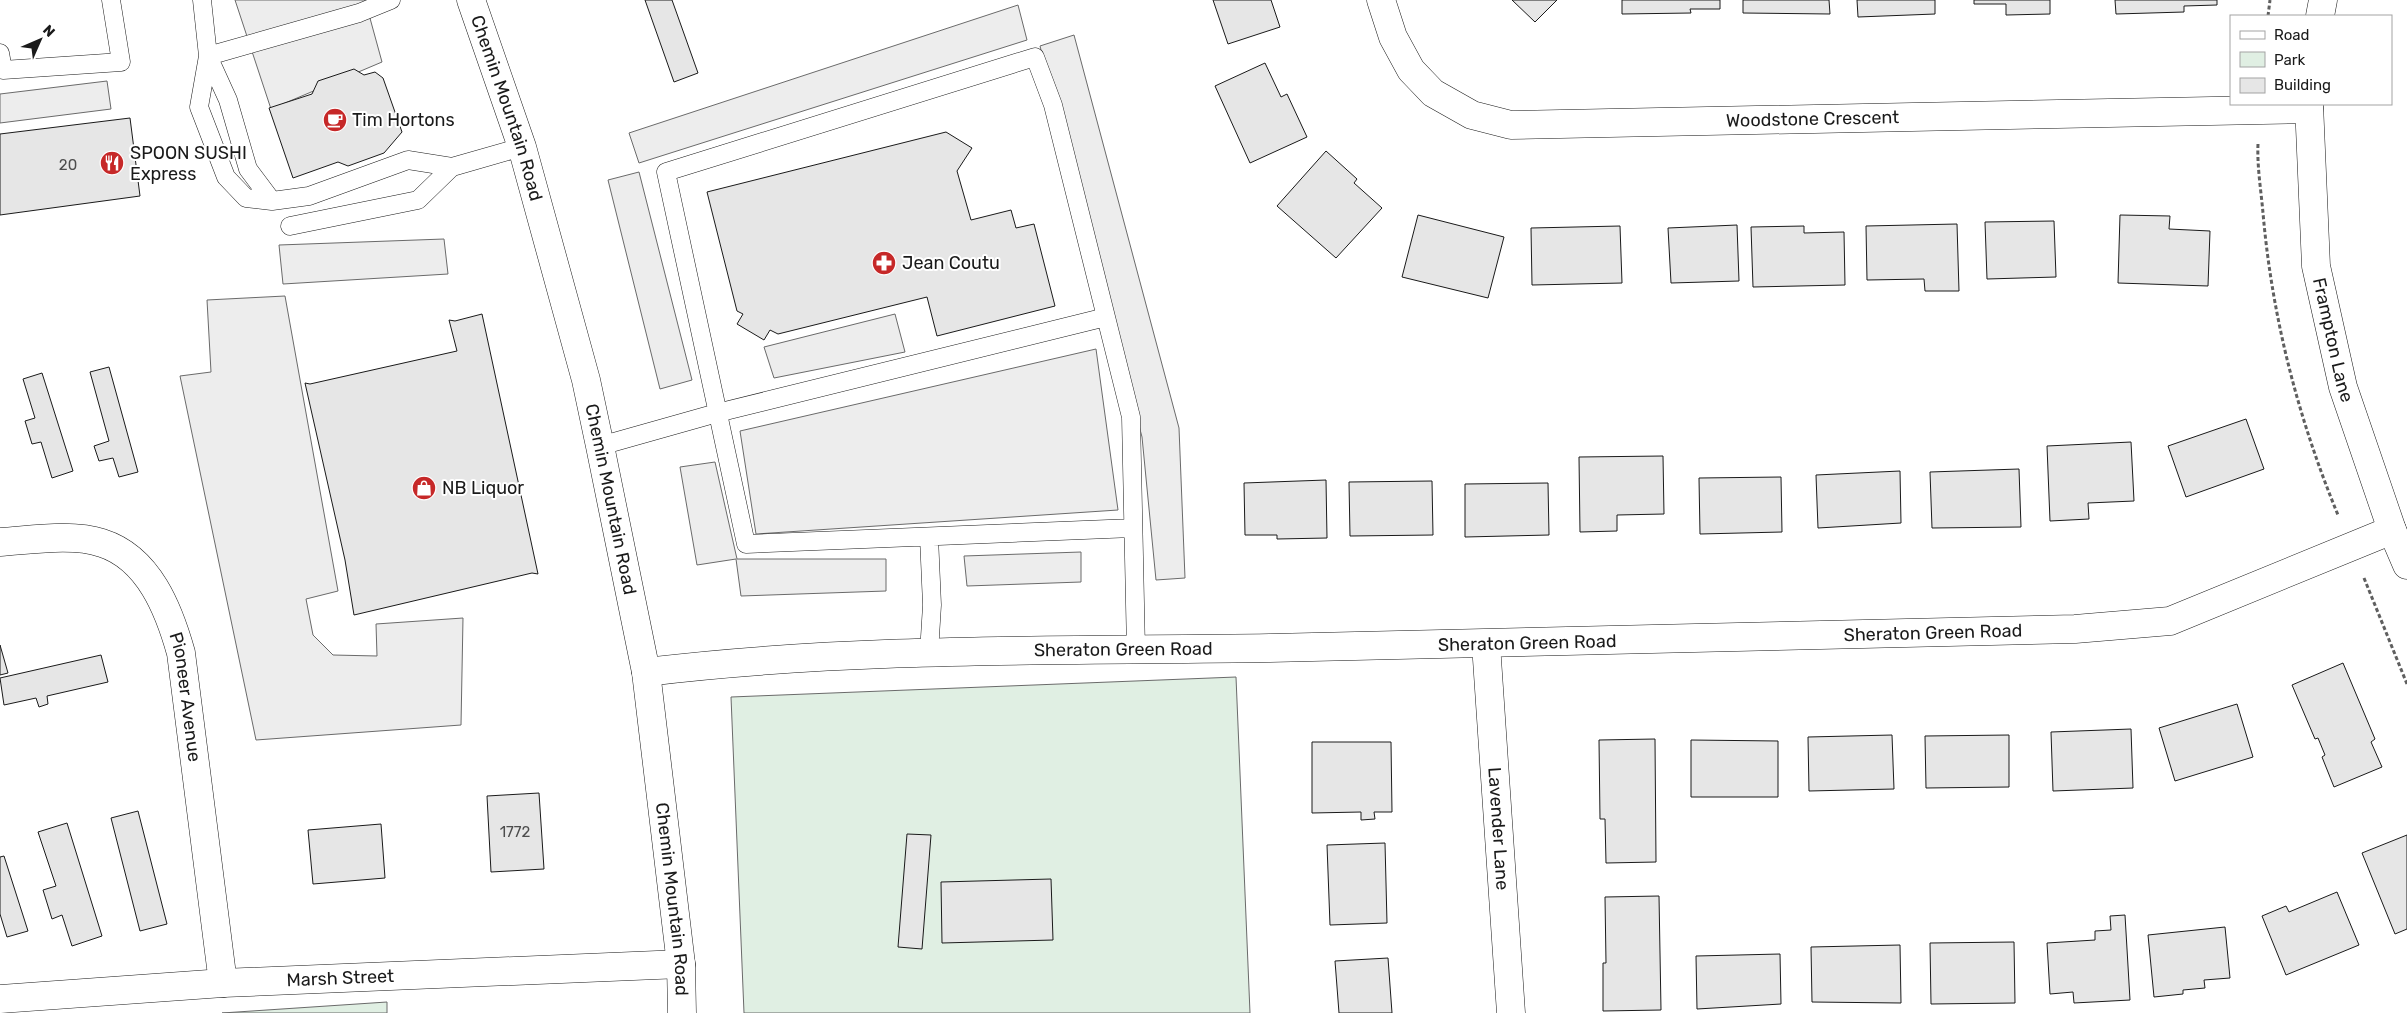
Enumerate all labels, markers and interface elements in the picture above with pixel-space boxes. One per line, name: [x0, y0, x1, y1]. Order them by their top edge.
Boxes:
street label: Chemin Mountain Road: [466, 12, 547, 204]
north arrow: [15, 15, 65, 65]
legend: [2230, 15, 2392, 105]
text: N: [39, 22, 58, 41]
text: Road: [2274, 26, 2310, 44]
text: Park: [2274, 51, 2305, 69]
text: Building: [2274, 76, 2331, 94]
street label: Woodstone Crescent: [1726, 106, 1899, 132]
cafe icon: Tim Hortons: [322, 107, 348, 133]
place label: Tim Hortons: [352, 109, 455, 131]
place label: SPOON SUSHI Express: [130, 142, 247, 185]
restaurant icon: SPOON SUSHI Express: [99, 150, 125, 176]
house number: 20: [59, 156, 77, 174]
pharmacy icon: Jean Coutu: [871, 250, 897, 276]
place label: Jean Coutu: [902, 252, 1000, 274]
street label: Frampton Lane: [2308, 275, 2358, 405]
street label: Chemin Mountain Road: [580, 402, 641, 597]
shop icon: NB Liquor: [411, 475, 437, 501]
place label: NB Liquor: [442, 477, 524, 499]
street label: Sheraton Green Road: [1843, 619, 2023, 646]
street label: Pioneer Avenue: [164, 629, 206, 763]
street label: Sheraton Green Road: [1438, 630, 1617, 656]
street label: Sheraton Green Road: [1034, 638, 1213, 661]
street label: Lavender Lane: [1483, 766, 1514, 891]
street label: Chemin Mountain Road: [651, 801, 693, 996]
house number: 1772: [500, 823, 530, 841]
street label: Marsh Street: [286, 965, 395, 991]

